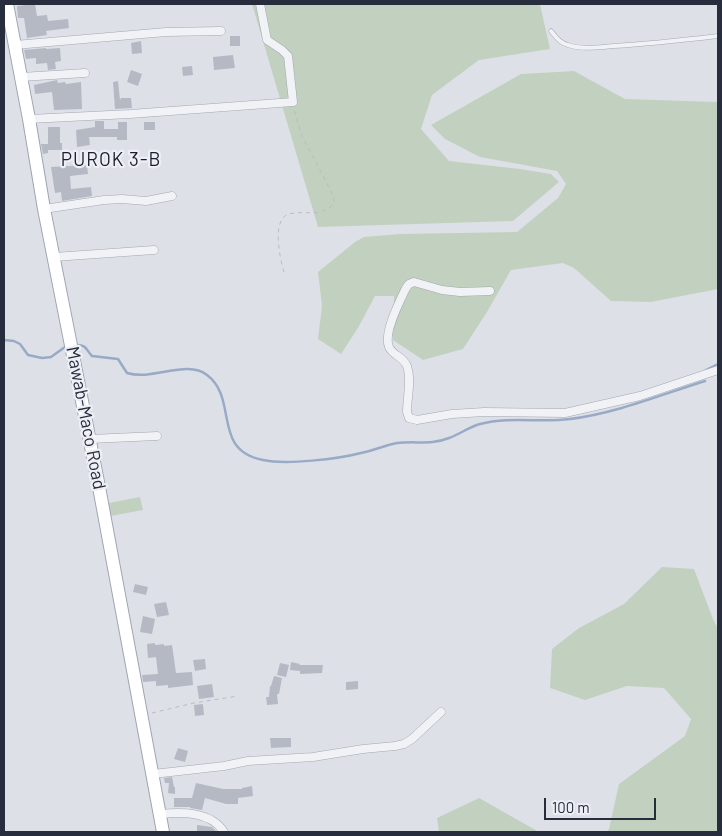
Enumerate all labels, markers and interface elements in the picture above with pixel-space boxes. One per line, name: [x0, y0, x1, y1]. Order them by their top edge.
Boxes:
district label: PUROK 3-B: [60, 149, 162, 171]
street label: Mawab-Maco Road: [62, 345, 110, 491]
scale bar: [547, 788, 660, 820]
text: 100 m: [552, 798, 590, 816]

